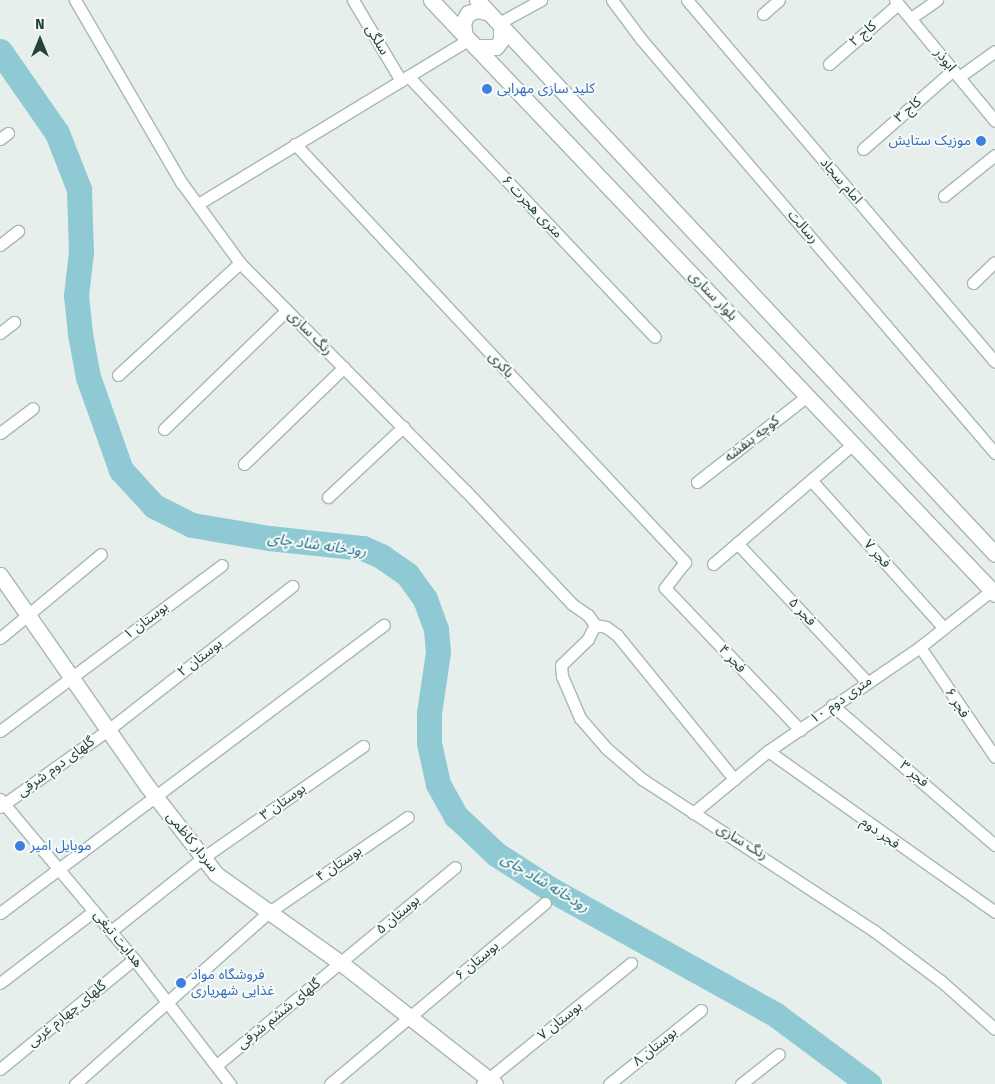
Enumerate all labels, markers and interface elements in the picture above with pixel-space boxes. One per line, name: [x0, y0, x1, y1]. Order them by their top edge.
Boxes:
north arrow: [15, 15, 65, 65]
text: N: [35, 16, 45, 33]
street label: کاج ۲: [846, 18, 880, 50]
street label: سلگی: [361, 22, 393, 58]
street label: ابوذر: [930, 45, 960, 75]
place label: کلید سازی مهرابی: [497, 81, 595, 97]
marker: کلید سازی مهرابی: [481, 83, 493, 95]
street label: کاج ۳: [891, 94, 925, 126]
place label: موزیک ستایش: [889, 133, 971, 149]
marker: موزیک ستایش: [975, 135, 987, 147]
street label: امام سجاد: [816, 154, 866, 208]
street label: ۶ متری هجرت: [498, 172, 566, 242]
street label: رسالت: [784, 207, 822, 247]
street label: بلوار ستاری: [685, 268, 741, 324]
street label: رنگ سازی: [284, 307, 336, 359]
street label: باکری: [485, 348, 517, 382]
street label: کوچه بنفشه: [721, 412, 783, 466]
water label: رودخانه شاد چای: [266, 529, 368, 561]
street label: فجر ۷: [860, 536, 894, 572]
street label: فجر ۵: [785, 594, 819, 630]
street label: بوستان ۱: [120, 599, 172, 643]
street label: بوستان ۲: [174, 635, 226, 681]
street label: فجر ۴: [715, 641, 749, 677]
street label: ۱۰ متری دوم: [807, 672, 875, 728]
street label: فجر ۶: [941, 685, 973, 721]
street label: گلهای دوم شرقی: [14, 733, 98, 801]
street label: فجر ۳: [896, 757, 932, 791]
street label: بوستان ۳: [257, 780, 309, 824]
street label: سردار کاظمی: [163, 808, 221, 876]
street label: فجر دوم: [857, 813, 903, 853]
street label: رنگ سازی: [713, 820, 771, 864]
place label: موبایل امیر: [30, 838, 91, 854]
marker: موبایل امیر: [14, 840, 26, 852]
street label: بوستان ۴: [313, 843, 365, 885]
water label: رودخانه شاد چای: [498, 850, 592, 916]
street label: بوستان ۵: [373, 892, 423, 938]
street label: هدایت تیغی: [90, 907, 146, 971]
street label: بوستان ۶: [452, 938, 502, 984]
place label: فروشگاه مواد غذایی شهریاری: [191, 967, 274, 1000]
street label: گلهای ششم شرقی: [234, 975, 324, 1053]
street label: گلهای چهارم غربی: [24, 977, 110, 1051]
marker: فروشگاه مواد غذایی شهریاری: [175, 977, 187, 989]
street label: بوستان ۷: [535, 998, 585, 1044]
street label: بوستان ۸: [630, 1024, 680, 1070]

